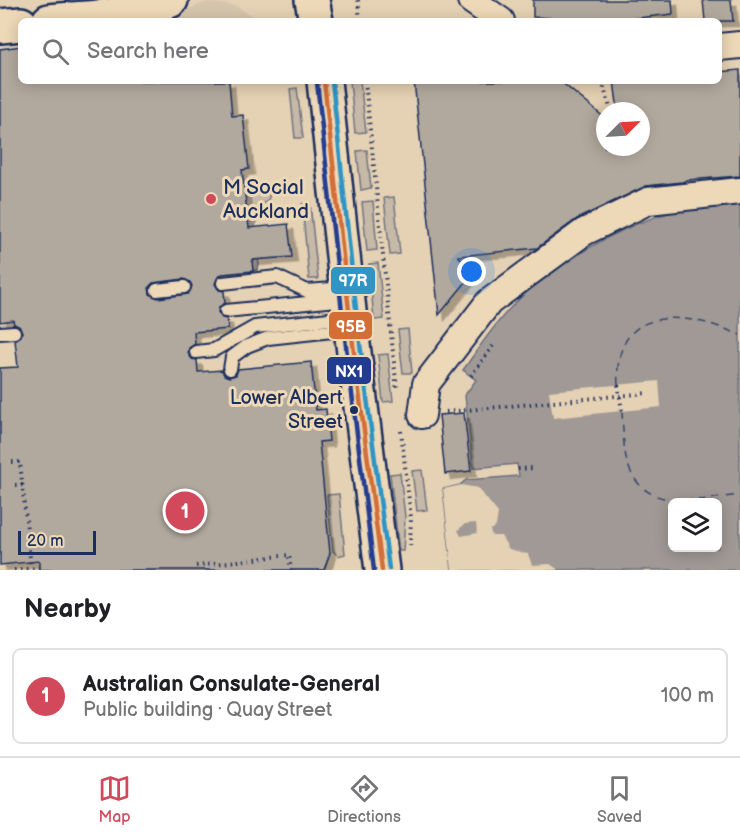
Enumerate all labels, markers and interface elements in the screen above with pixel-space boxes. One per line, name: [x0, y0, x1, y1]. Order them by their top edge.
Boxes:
search box: [18, 18, 722, 84]
icon: search: [39, 35, 72, 68]
text: Search here: [87, 38, 209, 65]
north arrow: [596, 102, 650, 156]
place label: M Social Auckland: [223, 175, 309, 224]
marker: M Social Auckland: [204, 192, 218, 206]
your location: [457, 257, 486, 286]
line badge: 97R: [330, 266, 376, 295]
text: 97R: [338, 272, 368, 291]
line badge: 95B: [328, 311, 373, 340]
text: 95B: [336, 318, 366, 337]
line badge: NX1: [326, 356, 372, 385]
text: NX1: [335, 363, 363, 382]
place label: Lower Albert Street: [230, 386, 343, 434]
marker: Lower Albert Street: [348, 404, 360, 416]
pin: 1: [166, 488, 204, 534]
map controls: [668, 498, 722, 552]
button: layers: [668, 498, 722, 552]
scale bar: [18, 528, 96, 556]
text: 20 m: [27, 532, 63, 551]
text: Nearby: [24, 594, 111, 625]
text: Australian Consulate-General: [83, 671, 380, 698]
text: 1: [41, 684, 50, 708]
text: 100 m: [661, 684, 714, 708]
text: Public building · Quay Street: [83, 698, 332, 722]
tab: Map: [98, 772, 131, 827]
tab: Directions: [327, 772, 401, 827]
tab: Saved: [597, 772, 642, 827]

